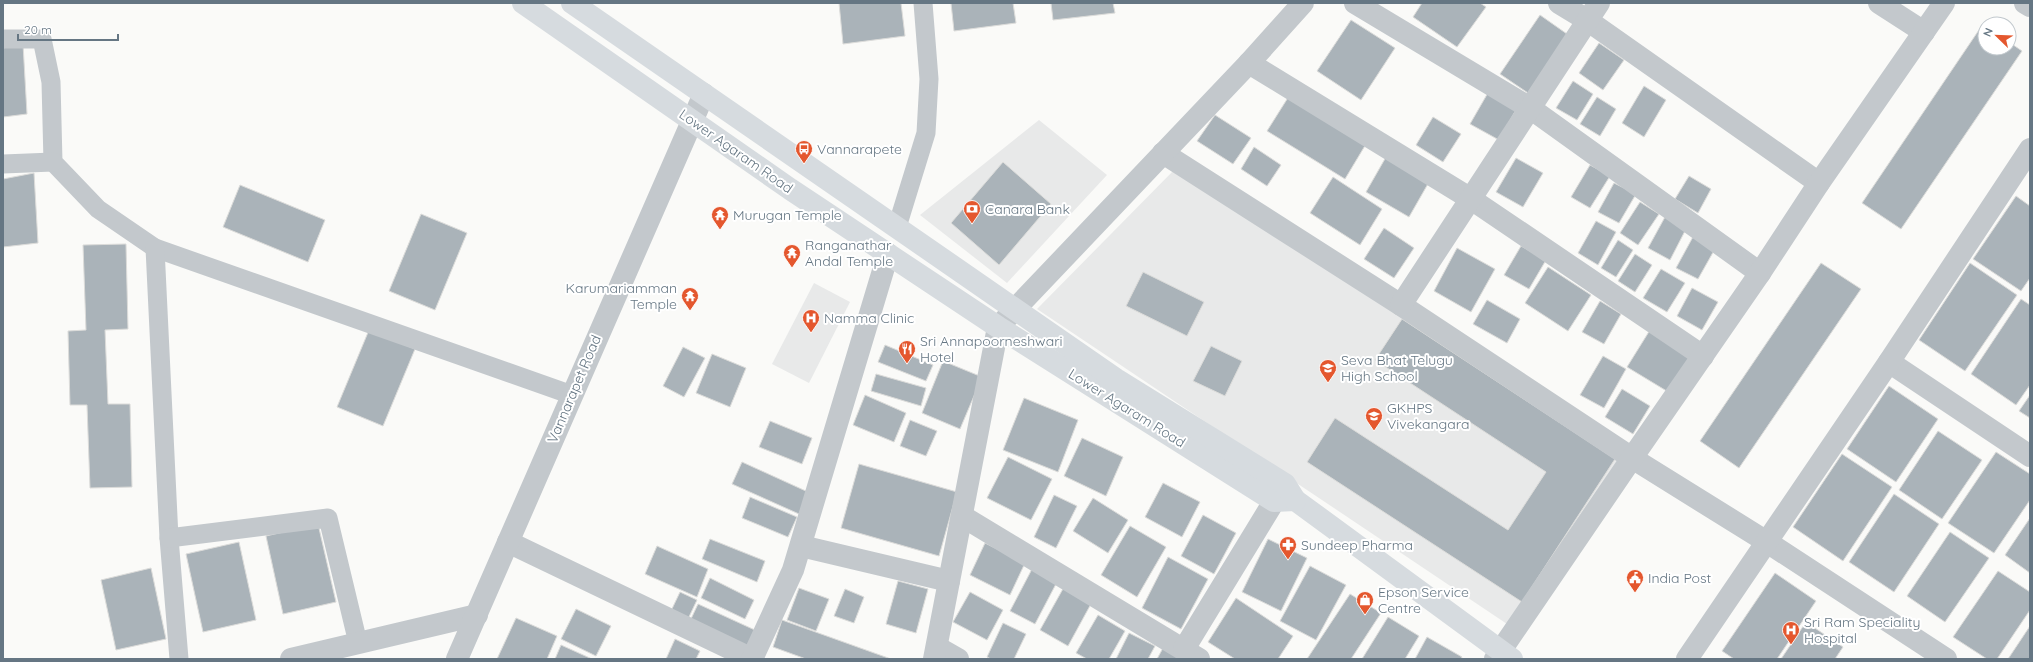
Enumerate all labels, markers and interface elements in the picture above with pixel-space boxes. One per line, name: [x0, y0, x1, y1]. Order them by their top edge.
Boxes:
scale bar: [18, 16, 118, 42]
north arrow: [1977, 16, 2017, 56]
text: 20 m: [24, 22, 52, 37]
text: N: [1980, 26, 1996, 39]
street label: Lower Agaram Road: [676, 105, 796, 197]
bus stop icon: Vannarapete: [794, 139, 814, 164]
place label: Vannarapete: [817, 140, 902, 158]
bank icon: Canara Bank: [962, 199, 982, 224]
place label: Canara Bank: [985, 200, 1070, 218]
temple icon: Murugan Temple: [710, 205, 730, 230]
place label: Murugan Temple: [733, 206, 842, 224]
place label: Ranganathar Andal Temple: [805, 236, 893, 270]
temple icon: Ranganathar Andal Temple: [782, 243, 802, 268]
place label: Karumariamman Temple: [565, 279, 677, 313]
temple icon: Karumariamman Temple: [680, 286, 700, 311]
hospital icon: Namma Clinic: [801, 308, 821, 333]
place label: Namma Clinic: [824, 309, 914, 327]
street label: Vannarapet Road: [543, 332, 605, 446]
place label: Sri Annapoorneshwari Hotel: [920, 332, 1063, 366]
restaurant icon: Sri Annapoorneshwari Hotel: [897, 339, 917, 364]
place label: Seva Bhat Telugu High School: [1341, 351, 1453, 385]
school or university icon: Seva Bhat Telugu High School: [1318, 358, 1338, 383]
street label: Lower Agaram Road: [1065, 365, 1189, 451]
place label: GKHPS Vivekangara: [1387, 399, 1469, 433]
school or university icon: GKHPS Vivekangara: [1364, 406, 1384, 431]
pharmacy icon: Sundeep Pharma: [1278, 535, 1298, 560]
place label: Sundeep Pharma: [1301, 536, 1413, 554]
public building icon: India Post: [1625, 568, 1645, 593]
place label: India Post: [1648, 569, 1712, 587]
place label: Epson Service Centre: [1378, 583, 1469, 617]
shop icon: Epson Service Centre: [1355, 590, 1375, 615]
place label: Sri Ram Speciality Hospital: [1804, 613, 1921, 647]
hospital icon: Sri Ram Speciality Hospital: [1781, 620, 1801, 645]

